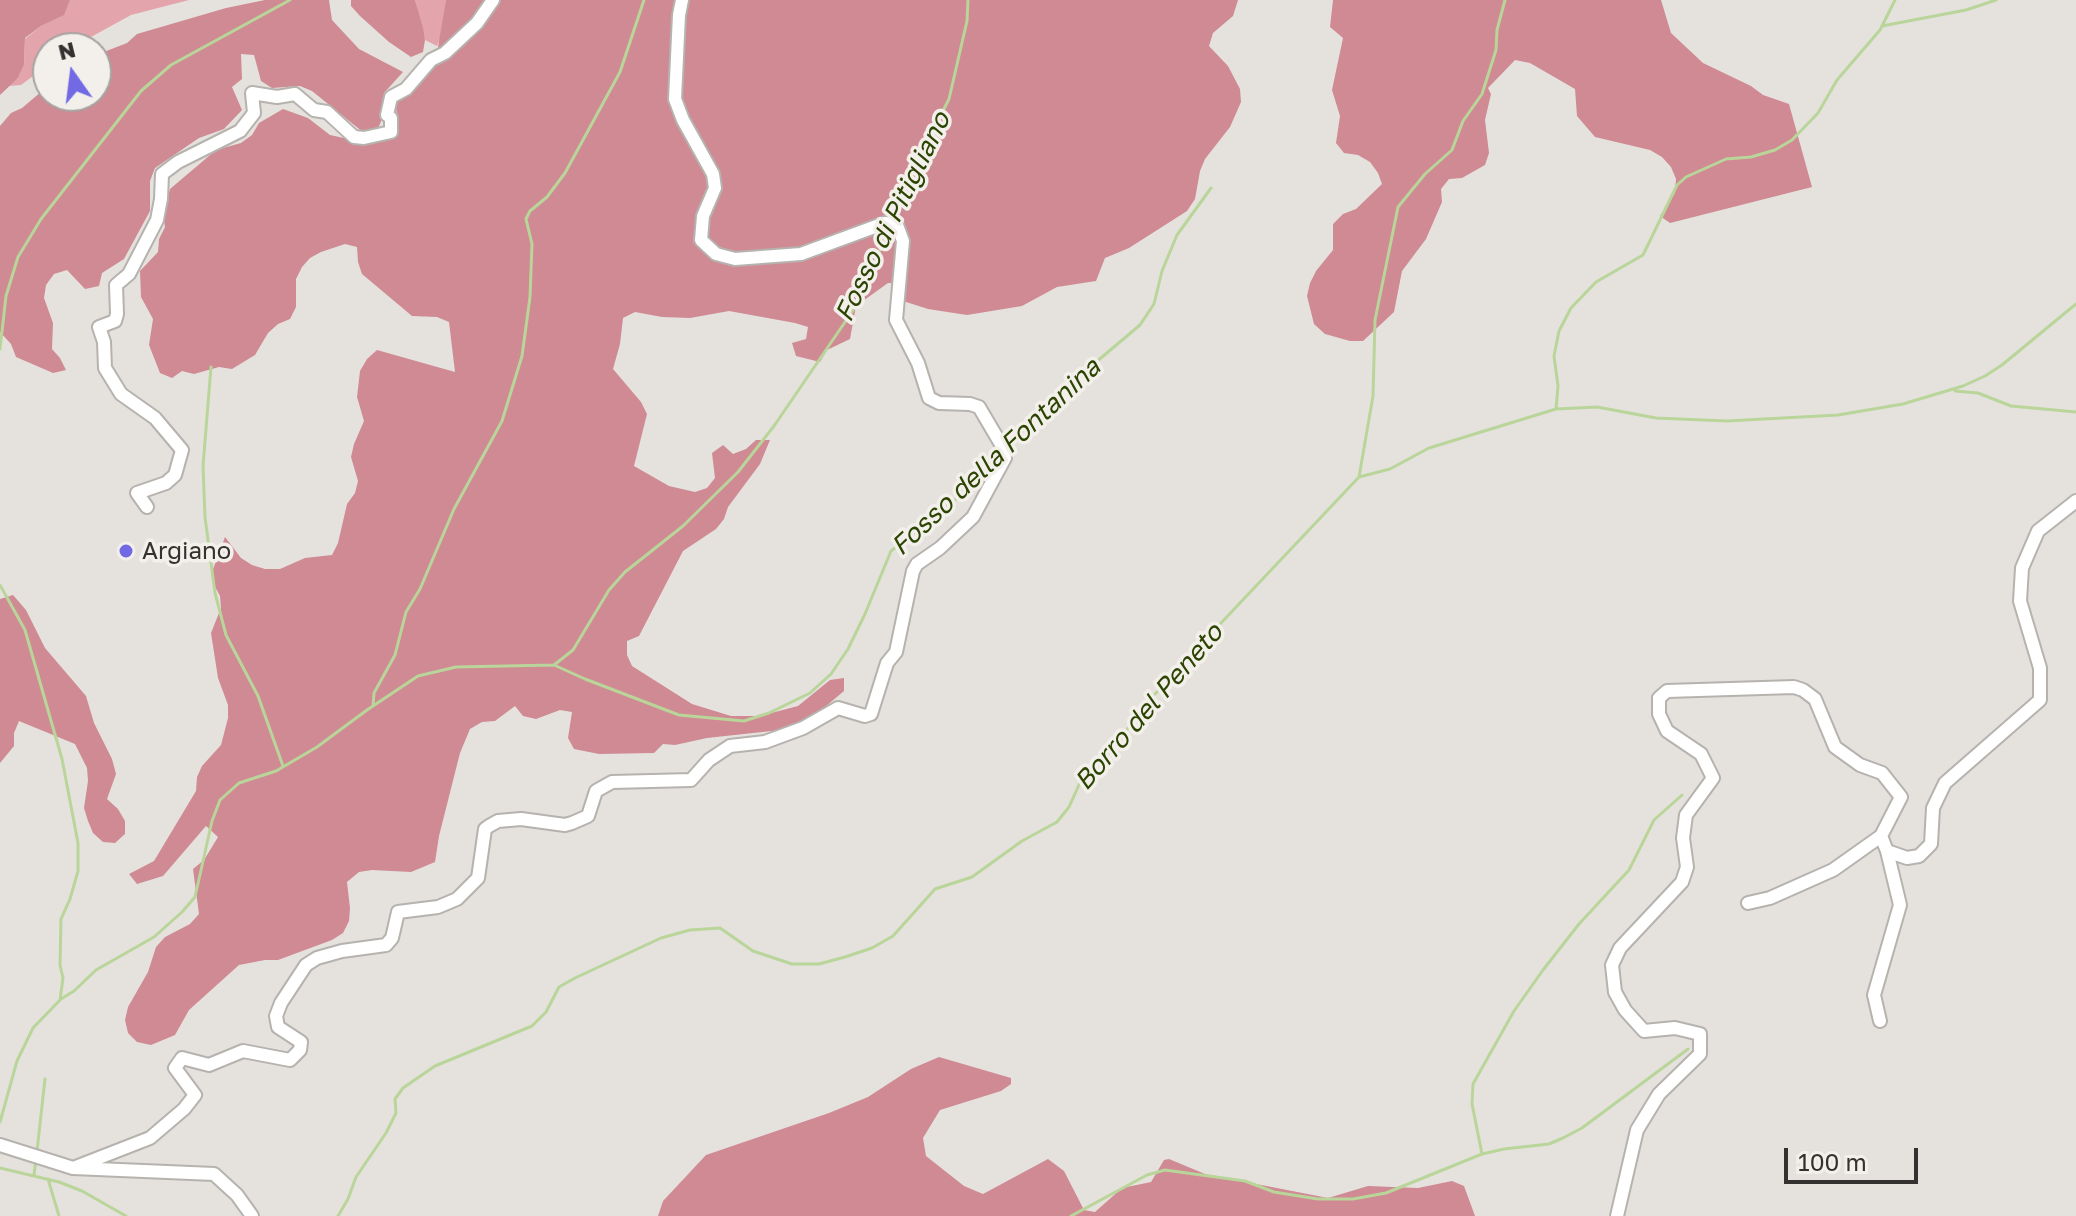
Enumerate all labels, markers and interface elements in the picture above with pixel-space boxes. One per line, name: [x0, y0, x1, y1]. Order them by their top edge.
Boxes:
north arrow: [32, 32, 112, 112]
text: N: [55, 35, 78, 65]
water label: Fosso di Pitigliano: [829, 107, 957, 327]
water label: Fosso della Fontanina: [885, 352, 1107, 562]
place label: Argiano: [142, 537, 231, 565]
marker: Argiano: [117, 542, 135, 560]
water label: Borro del Peneto: [1068, 618, 1230, 796]
scale bar: [1788, 1132, 1922, 1182]
text: 100 m: [1798, 1147, 1867, 1176]

